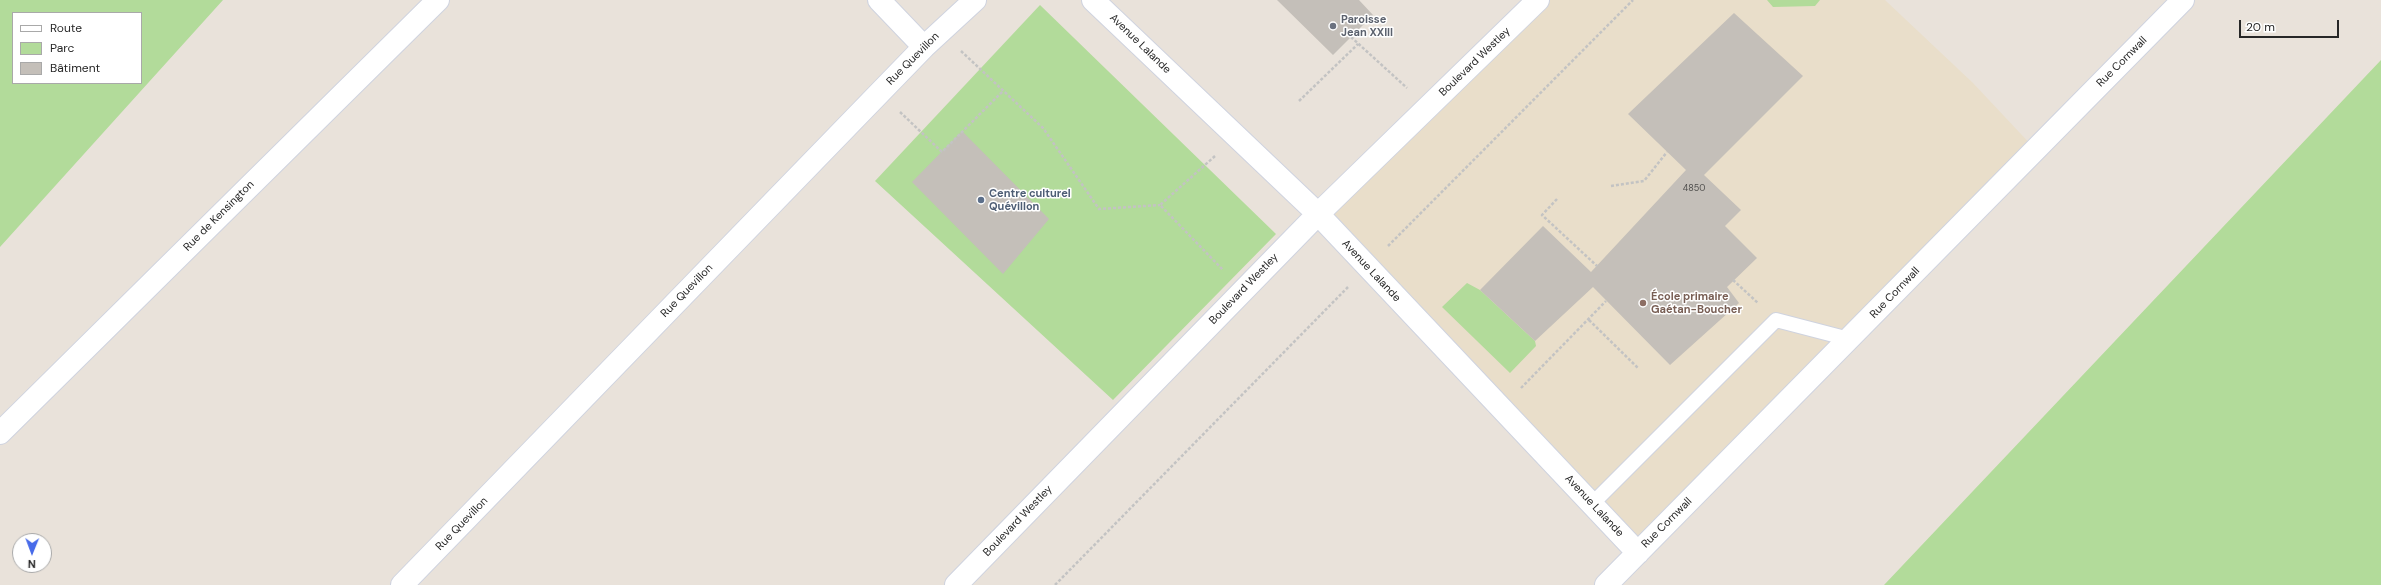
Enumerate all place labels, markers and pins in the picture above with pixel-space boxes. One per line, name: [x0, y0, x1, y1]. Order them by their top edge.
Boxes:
place label: Paroisse Jean XXIII: [1341, 13, 1393, 39]
marker: Paroisse Jean XXIII: [1328, 21, 1338, 31]
place label: Centre culturel Quévillon: [989, 187, 1071, 213]
marker: Centre culturel Quévillon: [976, 195, 986, 205]
place label: École primaire Gaétan-Boucher: [1651, 290, 1742, 316]
marker: École primaire Gaétan-Boucher: [1638, 298, 1648, 308]

